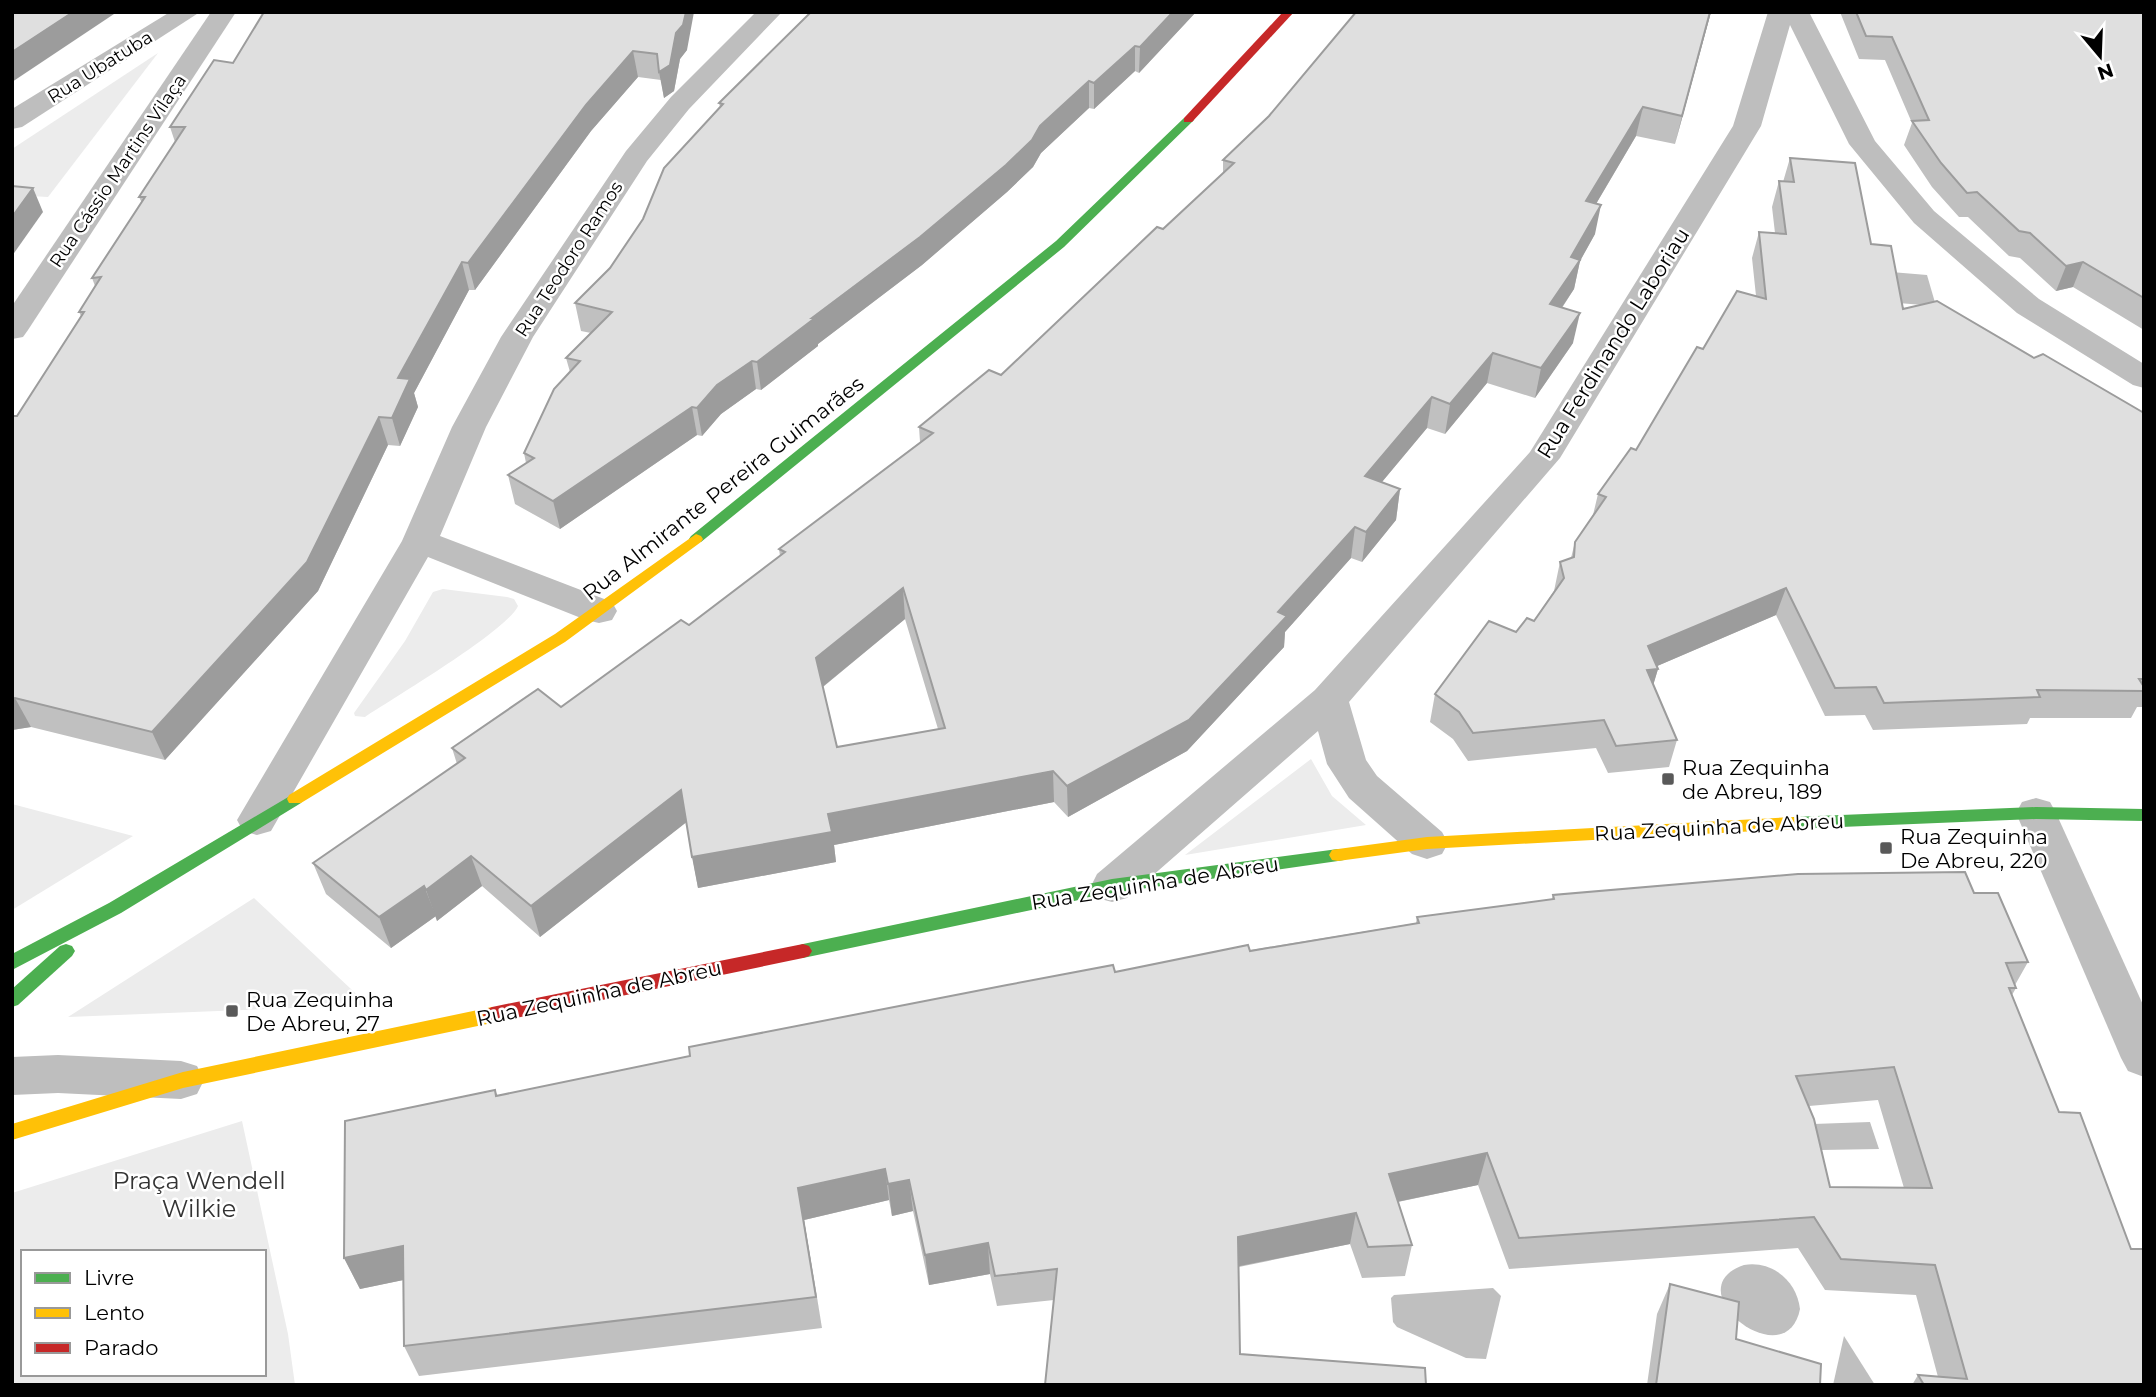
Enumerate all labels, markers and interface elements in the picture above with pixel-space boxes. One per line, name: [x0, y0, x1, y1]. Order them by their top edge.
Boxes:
north arrow: [2065, 21, 2135, 91]
street label: Rua Ubatuba: [43, 26, 157, 108]
text: N: [2094, 58, 2116, 85]
street label: Rua Cássio Martins Vilaça: [45, 70, 191, 272]
street label: Rua Teodoro Ramos: [510, 177, 628, 341]
street label: Rua Ferdinando Laboriau: [1532, 223, 1694, 463]
street label: Rua Almirante Pereira Guimarães: [578, 371, 868, 605]
place label: Rua Zequinha de Abreu, 189: [1682, 755, 1830, 804]
marker: Rua Zequinha de Abreu, 189: [1660, 771, 1676, 787]
street label: Rua Zequinha de Abreu: [1593, 808, 1845, 846]
place label: Rua Zequinha De Abreu, 220: [1900, 824, 2048, 873]
marker: Rua Zequinha De Abreu, 220: [1878, 840, 1894, 856]
street label: Rua Zequinha de Abreu: [1029, 851, 1281, 915]
street label: Rua Zequinha de Abreu: [474, 955, 724, 1031]
place label: Rua Zequinha De Abreu, 27: [246, 987, 394, 1036]
marker: Rua Zequinha De Abreu, 27: [224, 1003, 240, 1019]
park label: Praça Wendell Wilkie: [112, 1166, 286, 1223]
legend: [21, 1250, 266, 1376]
text: Livre: [84, 1265, 134, 1290]
text: Lento: [84, 1300, 144, 1325]
text: Parado: [84, 1335, 159, 1360]

